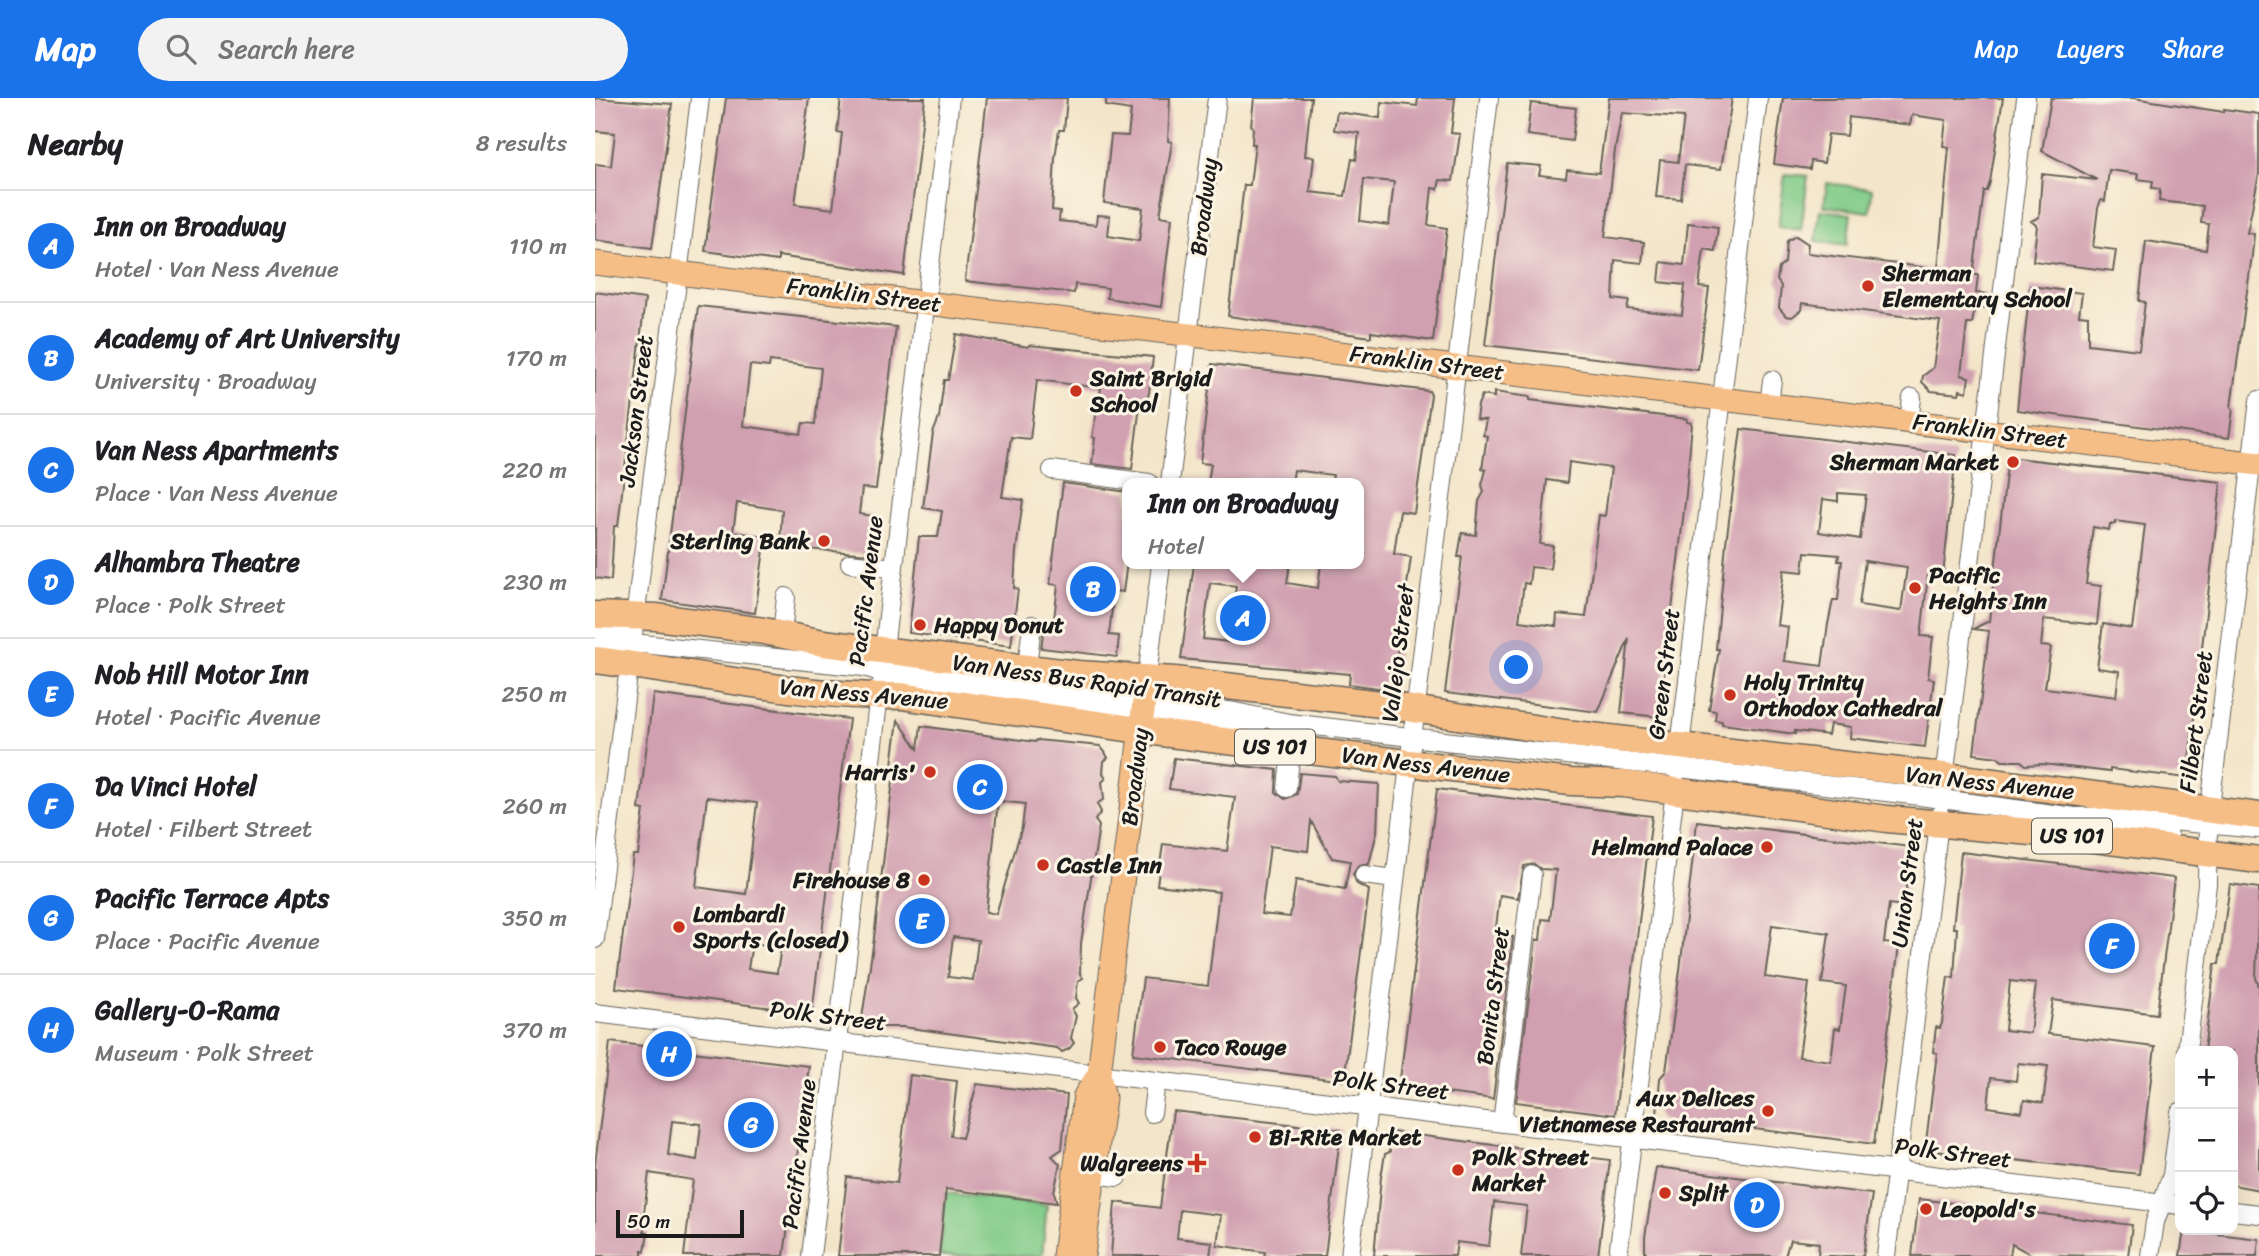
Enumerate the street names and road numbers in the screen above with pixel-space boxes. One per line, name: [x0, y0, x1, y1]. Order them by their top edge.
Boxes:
street label: Broadway: [1178, 155, 1230, 258]
street label: Franklin Street: [784, 265, 944, 325]
street label: Jackson Street: [606, 333, 666, 490]
street label: Franklin Street: [1347, 333, 1507, 393]
street label: Franklin Street: [1910, 401, 2070, 461]
street label: Pacific Avenue: [836, 513, 896, 669]
street label: Vallejo Street: [1369, 580, 1427, 725]
street label: Green Street: [1636, 606, 1692, 742]
street label: Van Ness Bus Rapid Transit: [950, 642, 1224, 720]
street label: Filbert Street: [2167, 649, 2225, 795]
street label: Van Ness Avenue: [778, 666, 950, 722]
street label: Broadway: [1109, 725, 1161, 828]
road number: US 101: [1235, 730, 1315, 764]
street label: Van Ness Avenue: [1339, 734, 1513, 796]
street label: Van Ness Avenue: [1904, 754, 2077, 812]
street label: Union Street: [1879, 816, 1935, 950]
road number: US 101: [2032, 818, 2112, 854]
street label: Bonita Street: [1464, 924, 1522, 1068]
street label: Polk Street: [767, 989, 889, 1043]
street label: Polk Street: [1330, 1058, 1452, 1112]
street label: Pacific Avenue: [769, 1076, 829, 1232]
street label: Polk Street: [1892, 1126, 2014, 1180]

